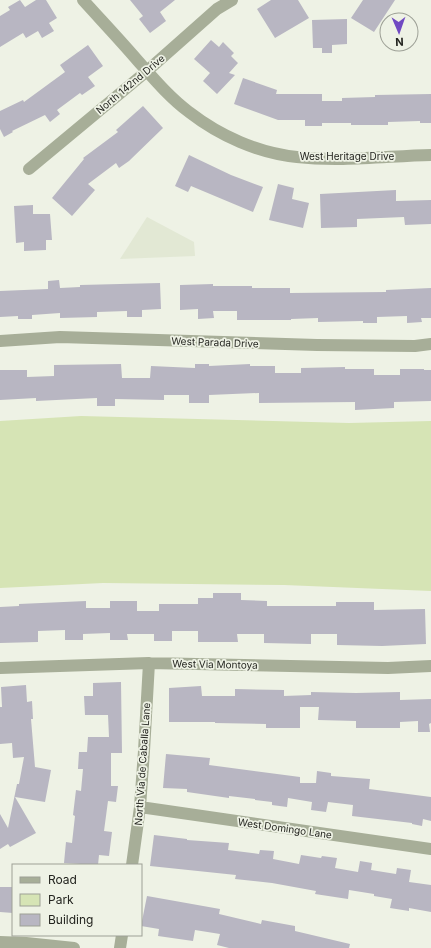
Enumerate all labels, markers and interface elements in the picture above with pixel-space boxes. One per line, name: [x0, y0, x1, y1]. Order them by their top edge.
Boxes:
north arrow: [379, 12, 419, 52]
text: N: [395, 35, 404, 49]
street label: North 142nd Drive: [93, 52, 167, 116]
street label: West Heritage Drive: [300, 150, 395, 162]
street label: West Parada Drive: [171, 334, 259, 350]
street label: West Via Montoya: [172, 657, 258, 671]
street label: North Via de Caballa Lane: [132, 702, 152, 826]
street label: West Domingo Lane: [237, 815, 333, 841]
legend: [12, 864, 142, 936]
text: Road: [48, 872, 77, 887]
text: Park: [48, 892, 74, 907]
text: Building: [48, 912, 93, 927]

